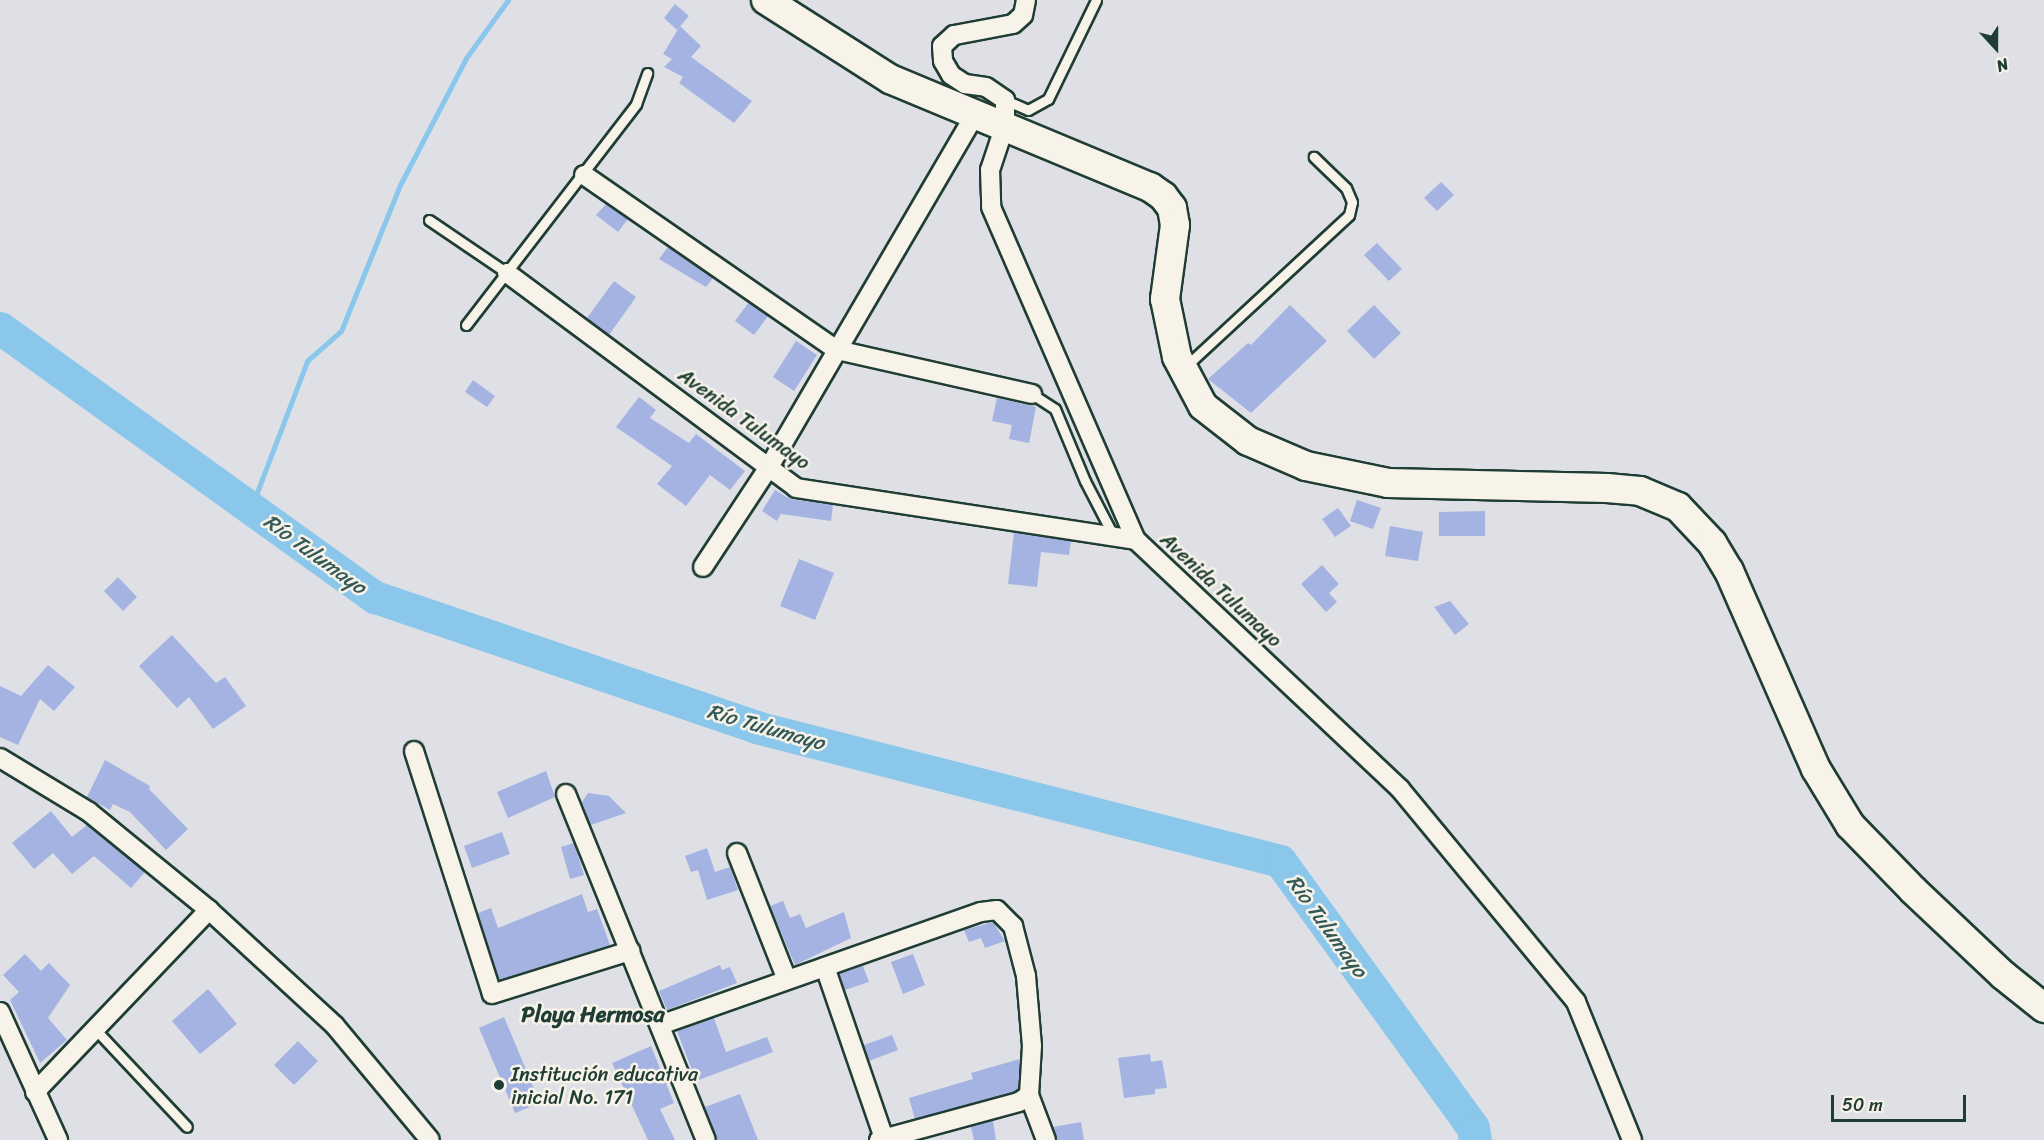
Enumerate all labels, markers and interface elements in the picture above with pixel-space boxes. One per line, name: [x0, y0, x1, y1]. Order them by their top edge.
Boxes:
north arrow: [1966, 18, 2026, 78]
text: N: [1992, 50, 2013, 81]
street label: Avenida Tulumayo: [673, 363, 815, 475]
water label: Río Tulumayo: [259, 508, 371, 600]
street label: Avenida Tulumayo: [1155, 528, 1287, 652]
water label: Río Tulumayo: [704, 698, 828, 756]
water label: Río Tulumayo: [1281, 870, 1373, 982]
district label: Playa Hermosa: [522, 1002, 664, 1028]
place label: Institución educativa inicial No. 171: [511, 1062, 698, 1109]
marker: Institución educativa inicial No. 171: [492, 1078, 506, 1092]
scale bar: [1834, 1083, 1969, 1121]
text: 50 m: [1842, 1089, 1883, 1121]

